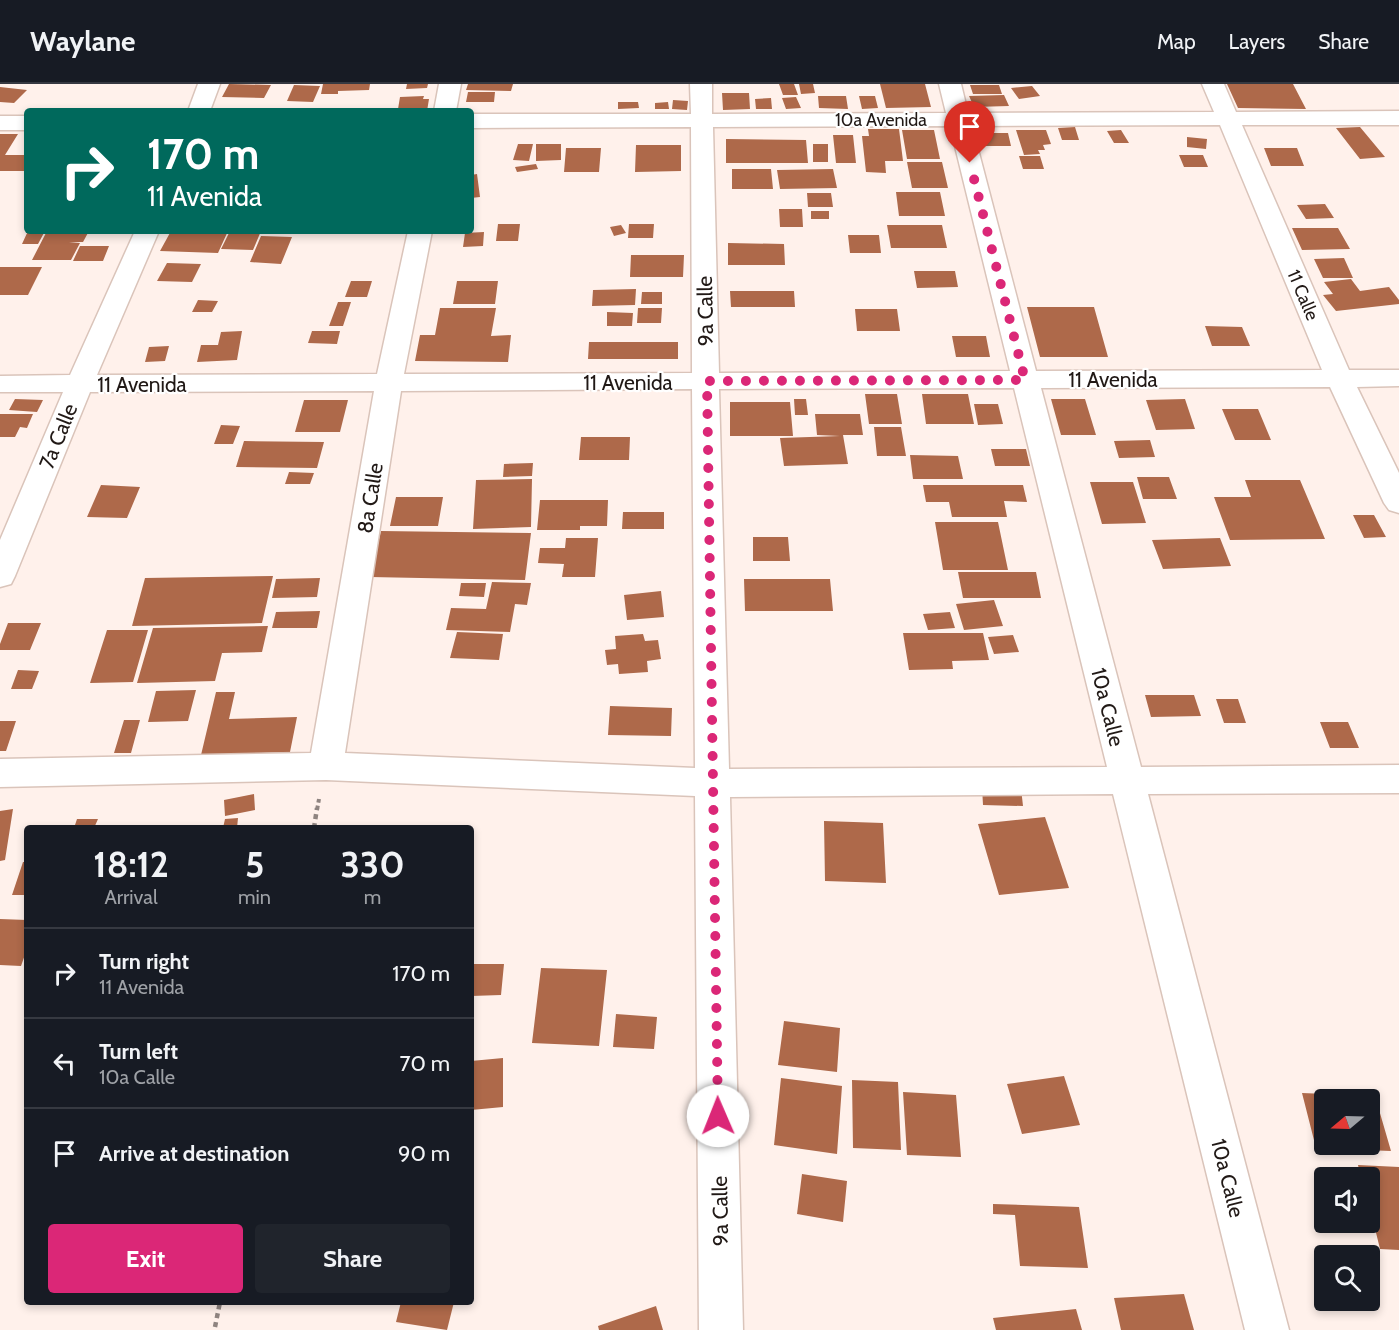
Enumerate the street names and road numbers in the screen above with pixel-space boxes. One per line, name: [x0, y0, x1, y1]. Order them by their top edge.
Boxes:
street label: 10a Avenida: [835, 109, 927, 131]
street label: 11 Calle: [1282, 266, 1324, 324]
street label: 9a Calle: [692, 275, 718, 346]
street label: 11 Avenida: [1068, 367, 1158, 392]
street label: 11 Avenida: [583, 370, 673, 395]
street label: 11 Avenida: [97, 372, 187, 397]
street label: 7a Calle: [34, 399, 82, 472]
street label: 8a Calle: [352, 461, 388, 535]
street label: 10a Calle: [1086, 665, 1130, 749]
street label: 10a Calle: [1206, 1136, 1250, 1220]
street label: 9a Calle: [707, 1175, 733, 1246]

